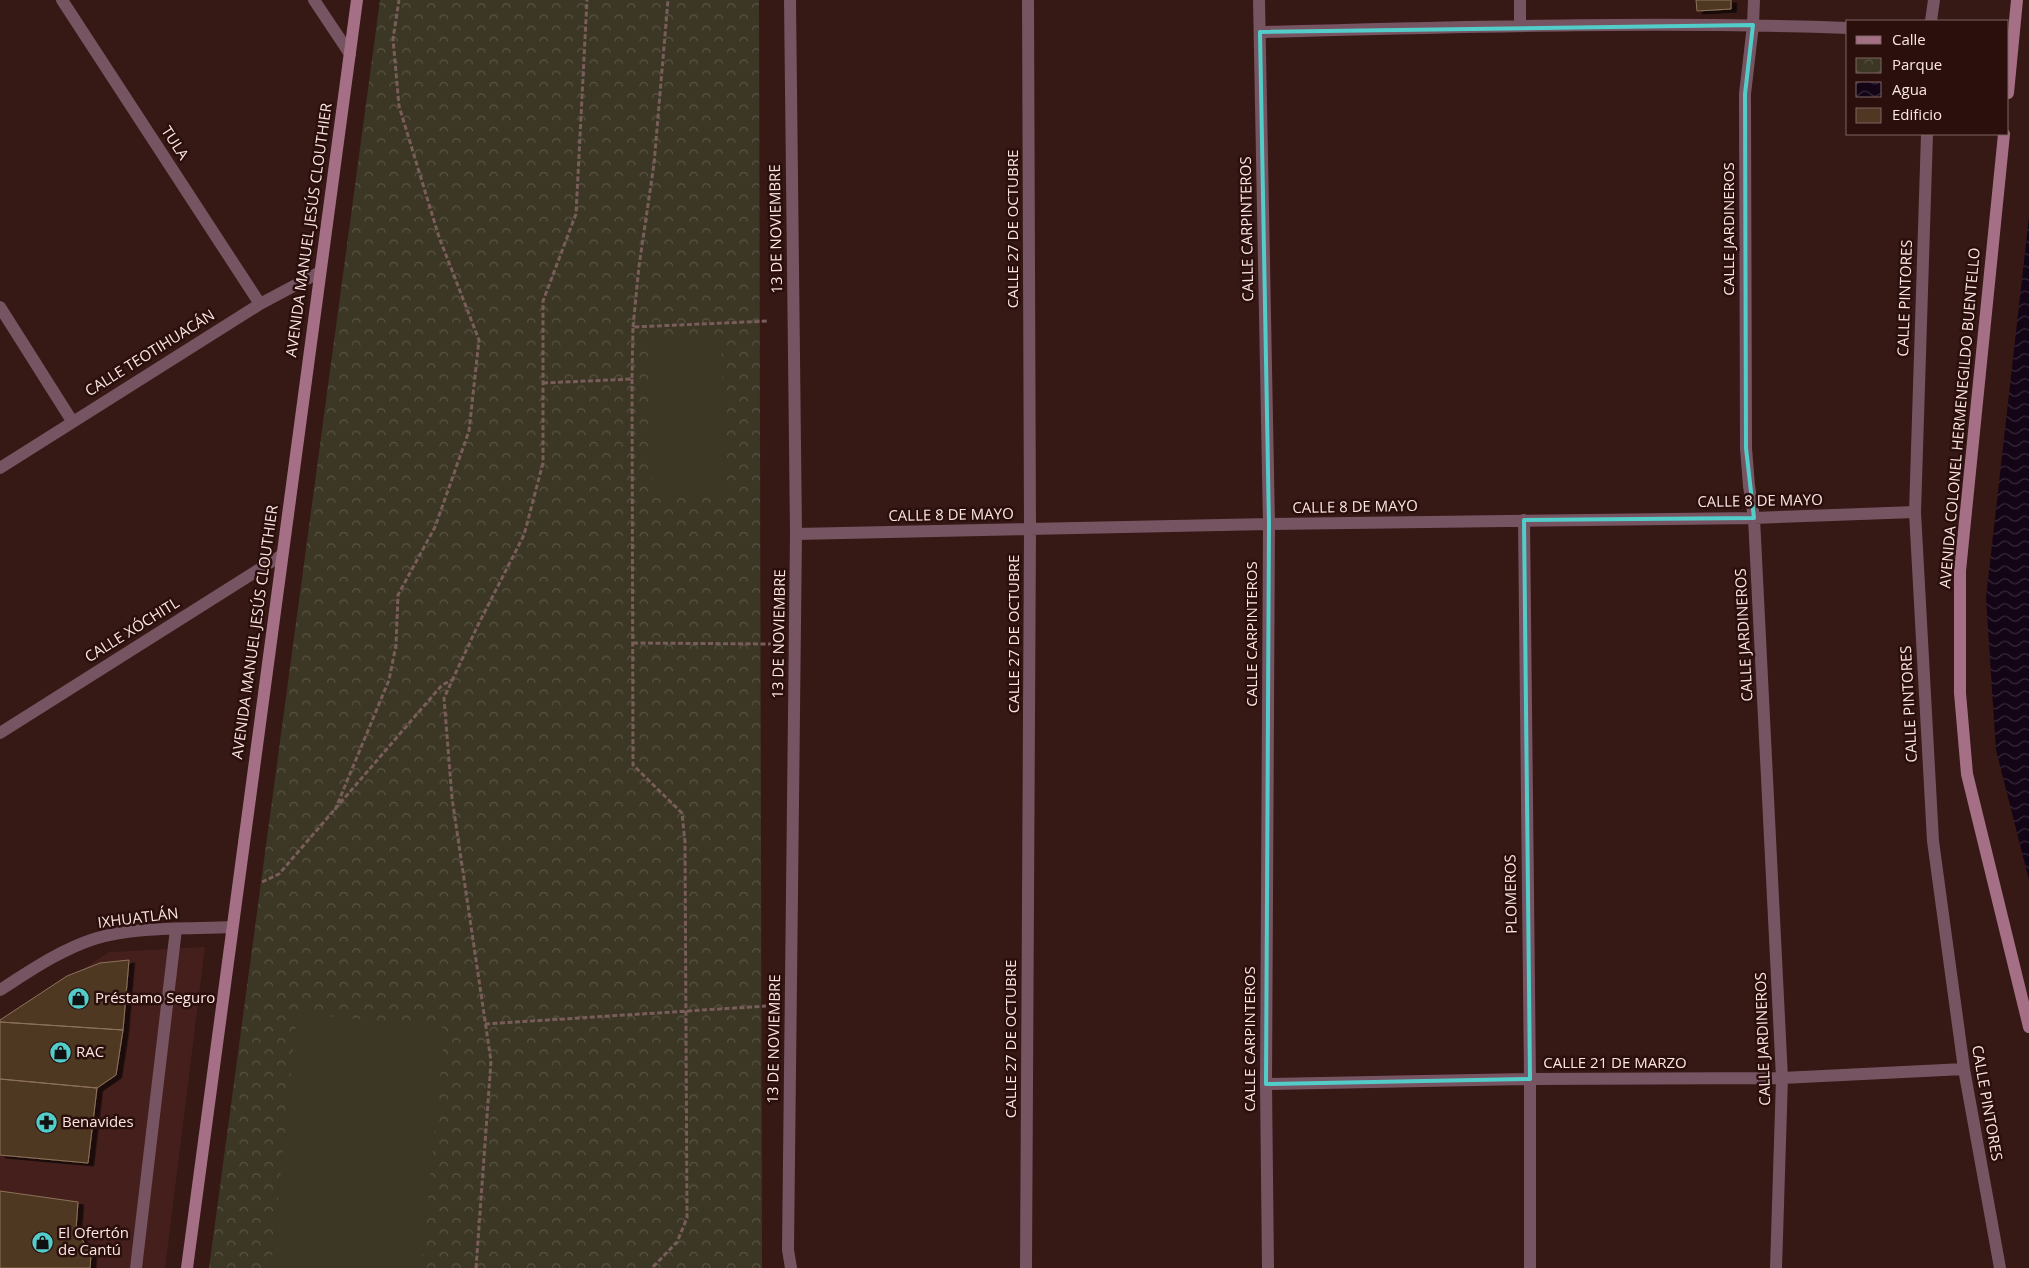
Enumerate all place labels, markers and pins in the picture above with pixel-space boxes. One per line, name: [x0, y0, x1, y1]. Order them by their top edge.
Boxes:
shop icon: Préstamo Seguro: [67, 986, 91, 1010]
place label: Préstamo Seguro: [95, 987, 215, 1007]
shop icon: RAC: [48, 1040, 72, 1064]
place label: RAC: [76, 1041, 104, 1061]
pharmacy icon: Benavides: [34, 1110, 58, 1134]
place label: Benavides: [62, 1111, 134, 1131]
place label: El Ofertón de Cantú: [58, 1222, 129, 1259]
shop icon: El Ofertón de Cantú: [30, 1230, 54, 1254]

